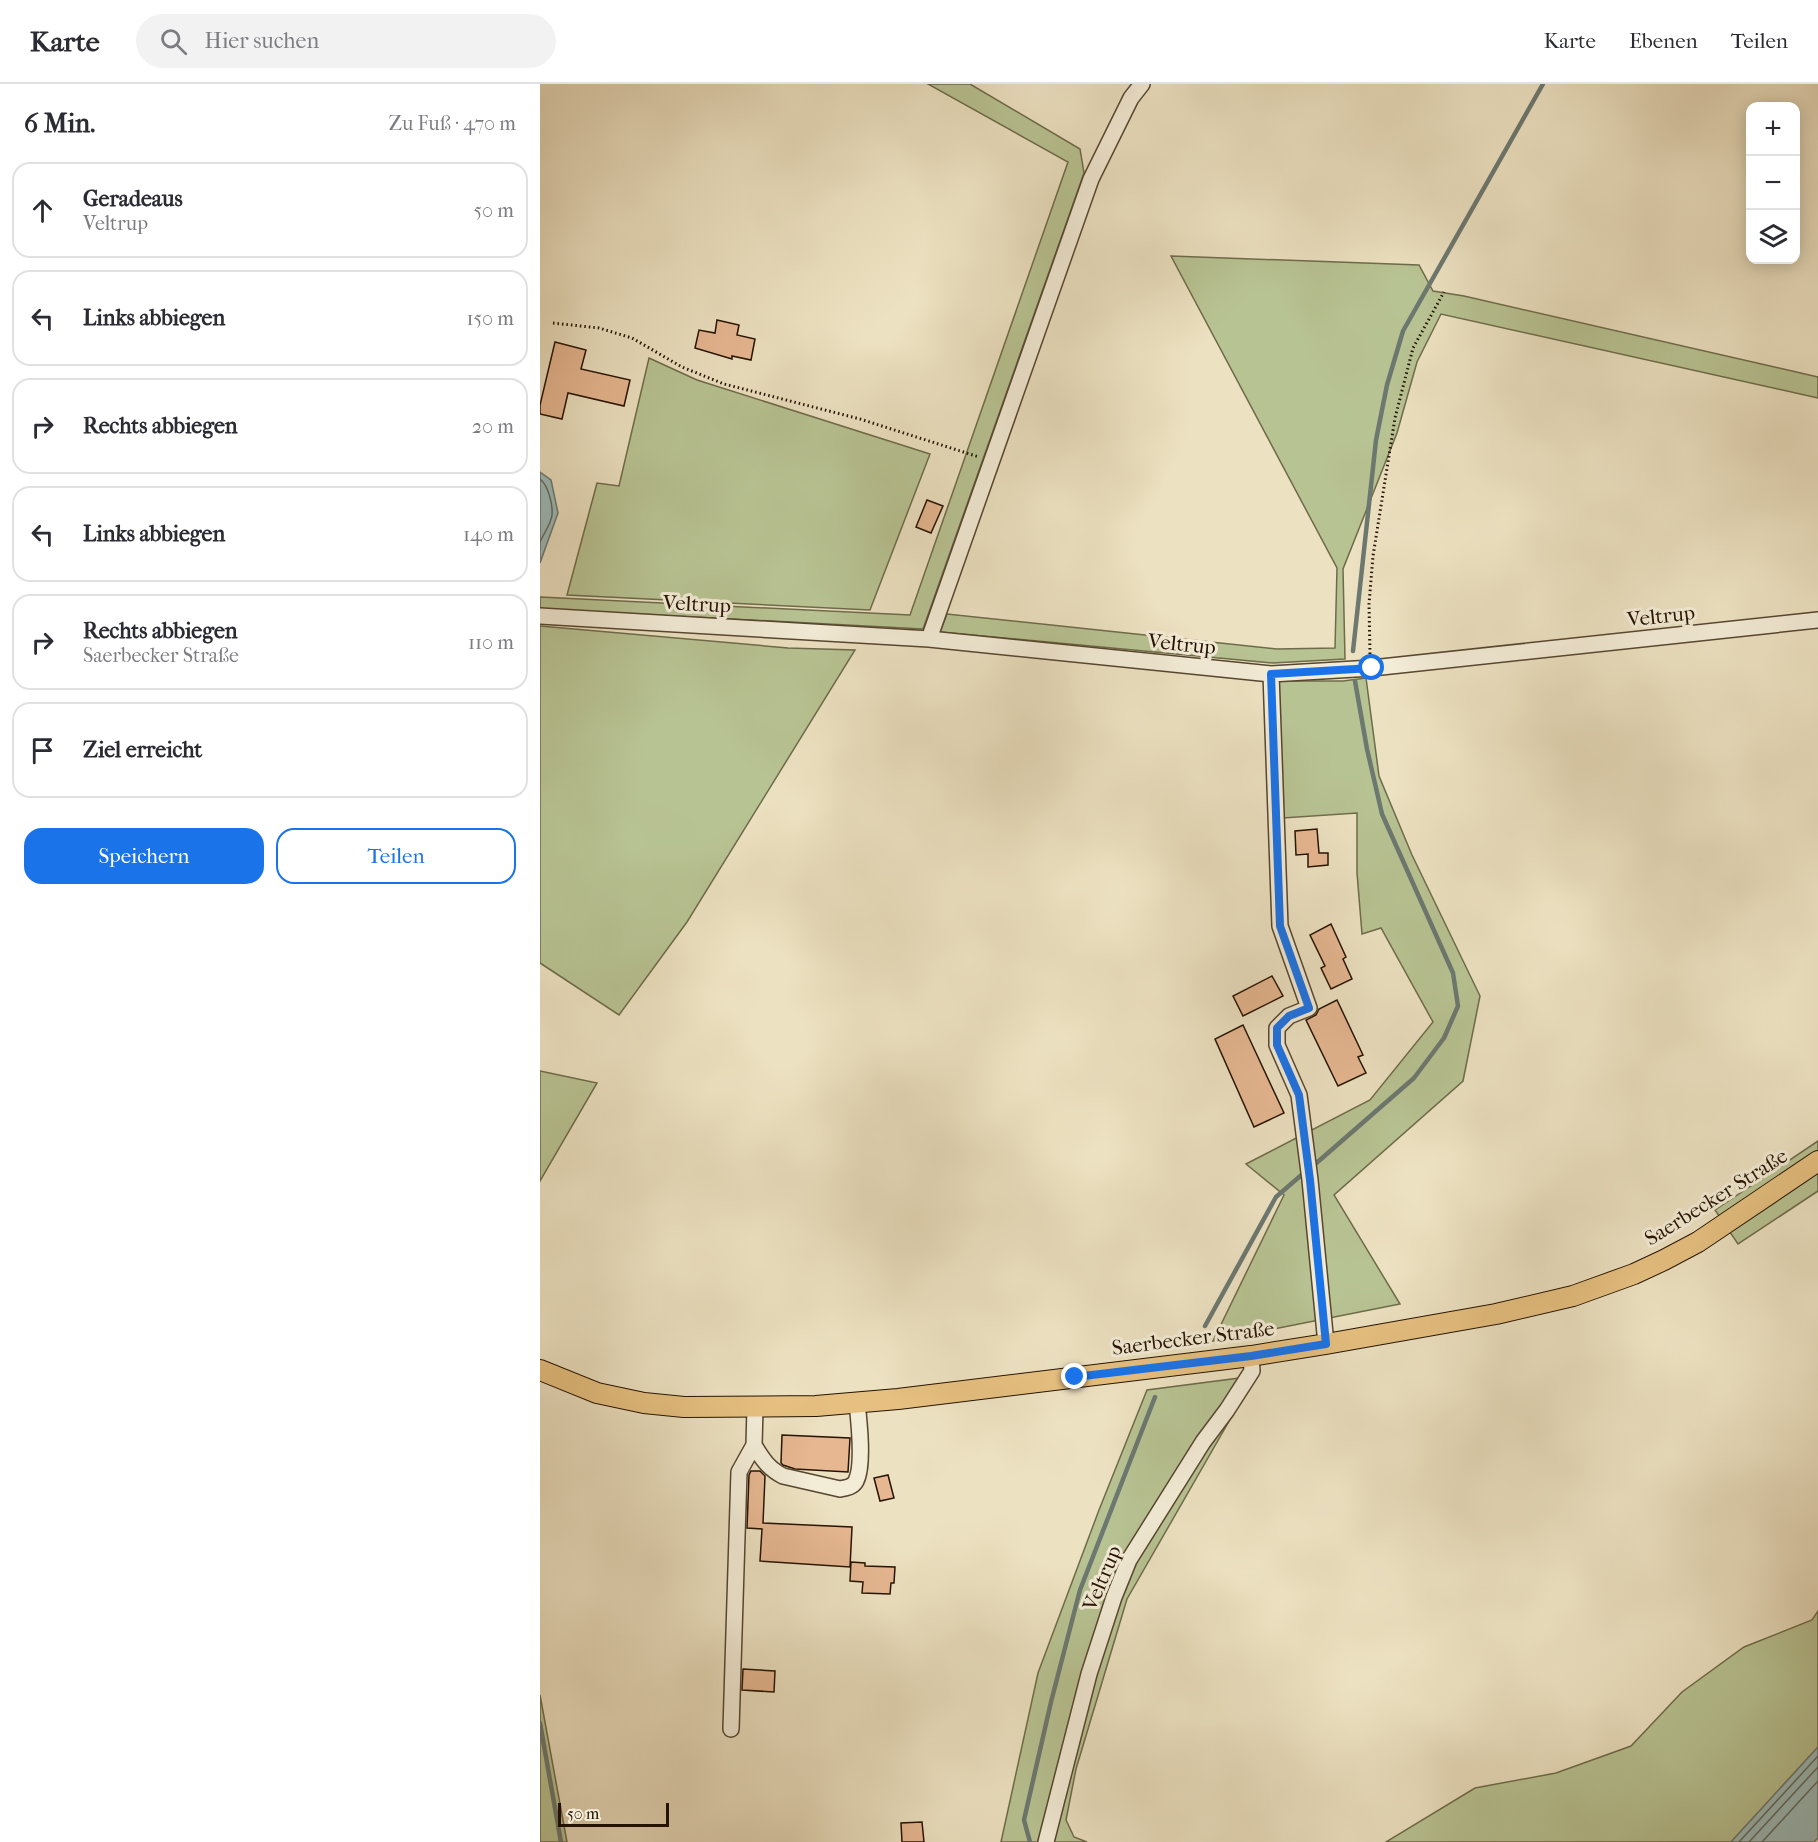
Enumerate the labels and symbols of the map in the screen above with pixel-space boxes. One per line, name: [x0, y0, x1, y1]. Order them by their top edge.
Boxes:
street label: Veltrup: [661, 590, 732, 618]
street label: Veltrup: [1625, 600, 1696, 632]
street label: Veltrup: [1146, 628, 1217, 660]
route start: [1358, 654, 1384, 680]
street label: Saerbecker Straße: [1640, 1143, 1792, 1251]
street label: Saerbecker Straße: [1110, 1316, 1276, 1360]
route end: [1061, 1363, 1087, 1389]
street label: Veltrup: [1077, 1542, 1126, 1615]
scale bar: [558, 1800, 669, 1828]

